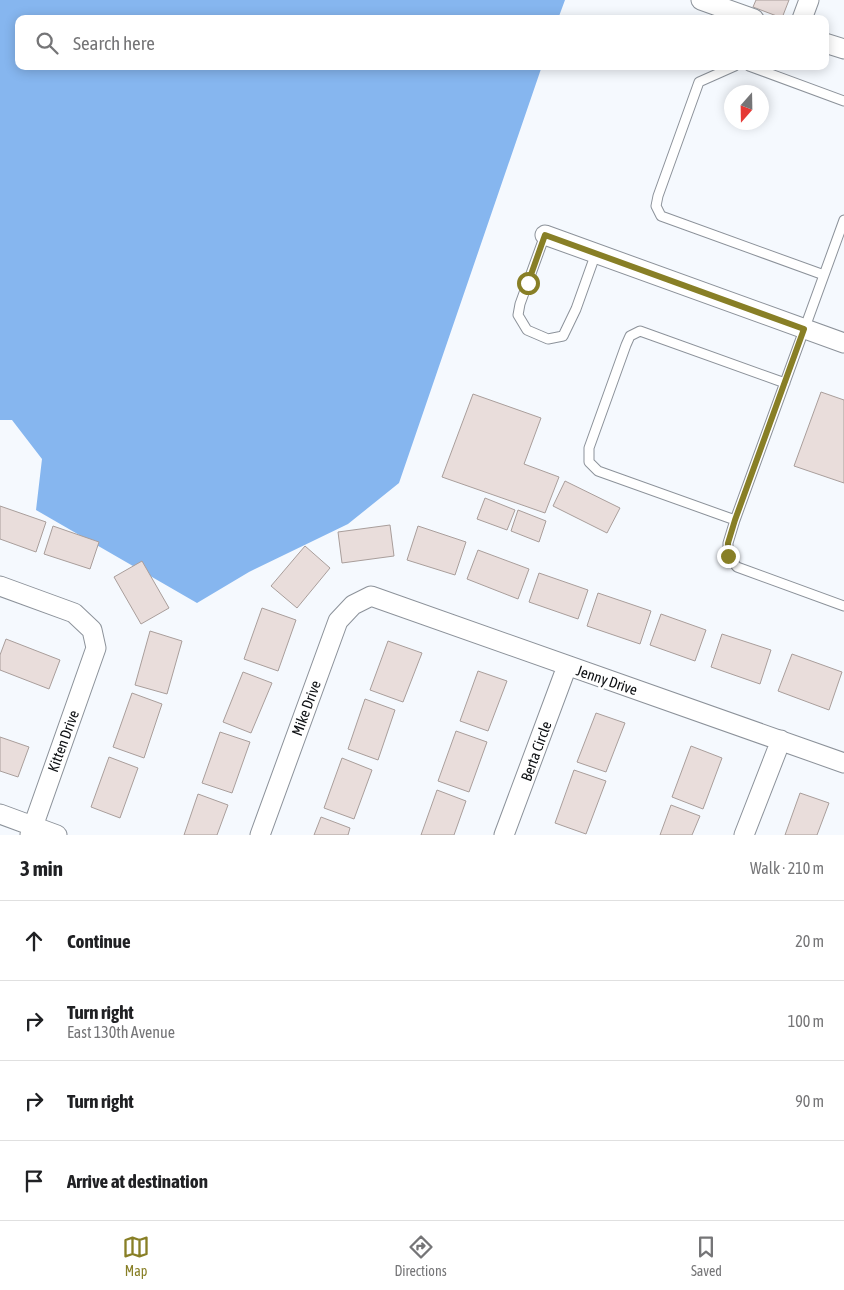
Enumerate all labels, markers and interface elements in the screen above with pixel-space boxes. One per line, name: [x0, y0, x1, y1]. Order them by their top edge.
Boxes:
search box: [15, 15, 829, 70]
icon: search: [33, 29, 61, 57]
text: Search here: [73, 32, 155, 54]
north arrow: [724, 85, 769, 130]
route start: [517, 272, 540, 295]
route end: [717, 545, 740, 568]
street label: Jenny Drive: [574, 662, 640, 698]
street label: Mike Drive: [288, 678, 324, 738]
street label: Kitten Drive: [44, 708, 82, 774]
street label: Berta Circle: [517, 719, 555, 783]
text: 3 min: [20, 856, 63, 880]
text: Walk · 210 m: [750, 859, 824, 877]
icon: ahead: [20, 927, 48, 955]
text: Continue: [67, 930, 131, 952]
text: 20 m: [795, 932, 824, 950]
text: Turn right: [67, 1001, 134, 1023]
icon: right: [20, 1007, 48, 1035]
text: 100 m: [788, 1012, 824, 1030]
text: East 130th Avenue: [67, 1023, 175, 1041]
icon: right: [20, 1087, 48, 1115]
text: Turn right: [67, 1090, 134, 1112]
text: 90 m: [795, 1092, 824, 1110]
icon: arrive: [20, 1167, 48, 1195]
text: Arrive at destination: [67, 1170, 208, 1192]
tab: Map: [122, 1233, 150, 1279]
tab: Directions: [394, 1233, 447, 1279]
tab: Saved: [691, 1233, 722, 1279]

